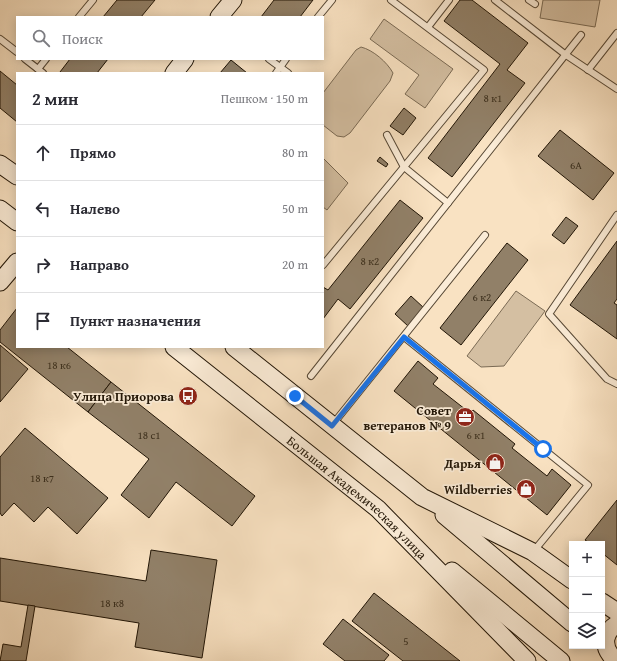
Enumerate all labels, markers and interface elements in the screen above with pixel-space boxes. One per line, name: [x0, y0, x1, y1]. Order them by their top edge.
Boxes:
search box: [16, 16, 324, 60]
icon: search: [30, 27, 52, 49]
text: Поиск: [62, 28, 103, 49]
text: 2 мин: [32, 86, 78, 111]
text: Пешком · 150 m: [221, 89, 308, 108]
house number: 8 к1: [484, 90, 502, 106]
icon: ahead: [32, 142, 54, 164]
text: Прямо: [70, 142, 116, 163]
text: 80 m: [282, 143, 308, 162]
house number: 6А: [570, 157, 582, 173]
icon: left: [32, 198, 54, 220]
text: Налево: [70, 198, 120, 219]
text: 50 m: [282, 199, 308, 218]
house number: 8 к2: [361, 253, 379, 269]
icon: right: [32, 254, 54, 276]
text: Направо: [70, 254, 129, 275]
text: 20 m: [282, 255, 308, 274]
house number: 6 к2: [473, 289, 491, 305]
icon: arrive: [32, 310, 54, 332]
text: Пункт назначения: [70, 310, 201, 331]
house number: 18 к6: [47, 357, 71, 373]
bus stop icon: Улица Приорова: [177, 385, 199, 407]
place label: Улица Приорова: [73, 387, 174, 406]
route end: [286, 387, 304, 405]
place label: Совет ветеранов № 9: [363, 401, 451, 435]
office icon: Совет ветеранов № 9: [454, 406, 476, 428]
house number: 18 с1: [137, 427, 161, 443]
house number: 6 к1: [467, 427, 485, 443]
street label: Большая Академическая улица: [283, 431, 432, 564]
route start: [534, 440, 552, 458]
shop icon: Дарья: [484, 452, 506, 474]
place label: Дарья: [443, 454, 481, 473]
house number: 18 к7: [30, 470, 54, 486]
shop icon: Wildberries: [515, 478, 537, 500]
place label: Wildberries: [444, 480, 512, 499]
map controls: [569, 541, 605, 649]
button: +: [569, 541, 605, 577]
button: −: [569, 577, 605, 613]
house number: 18 к8: [100, 595, 124, 611]
button: layers: [569, 613, 605, 649]
house number: 5: [403, 633, 409, 649]

